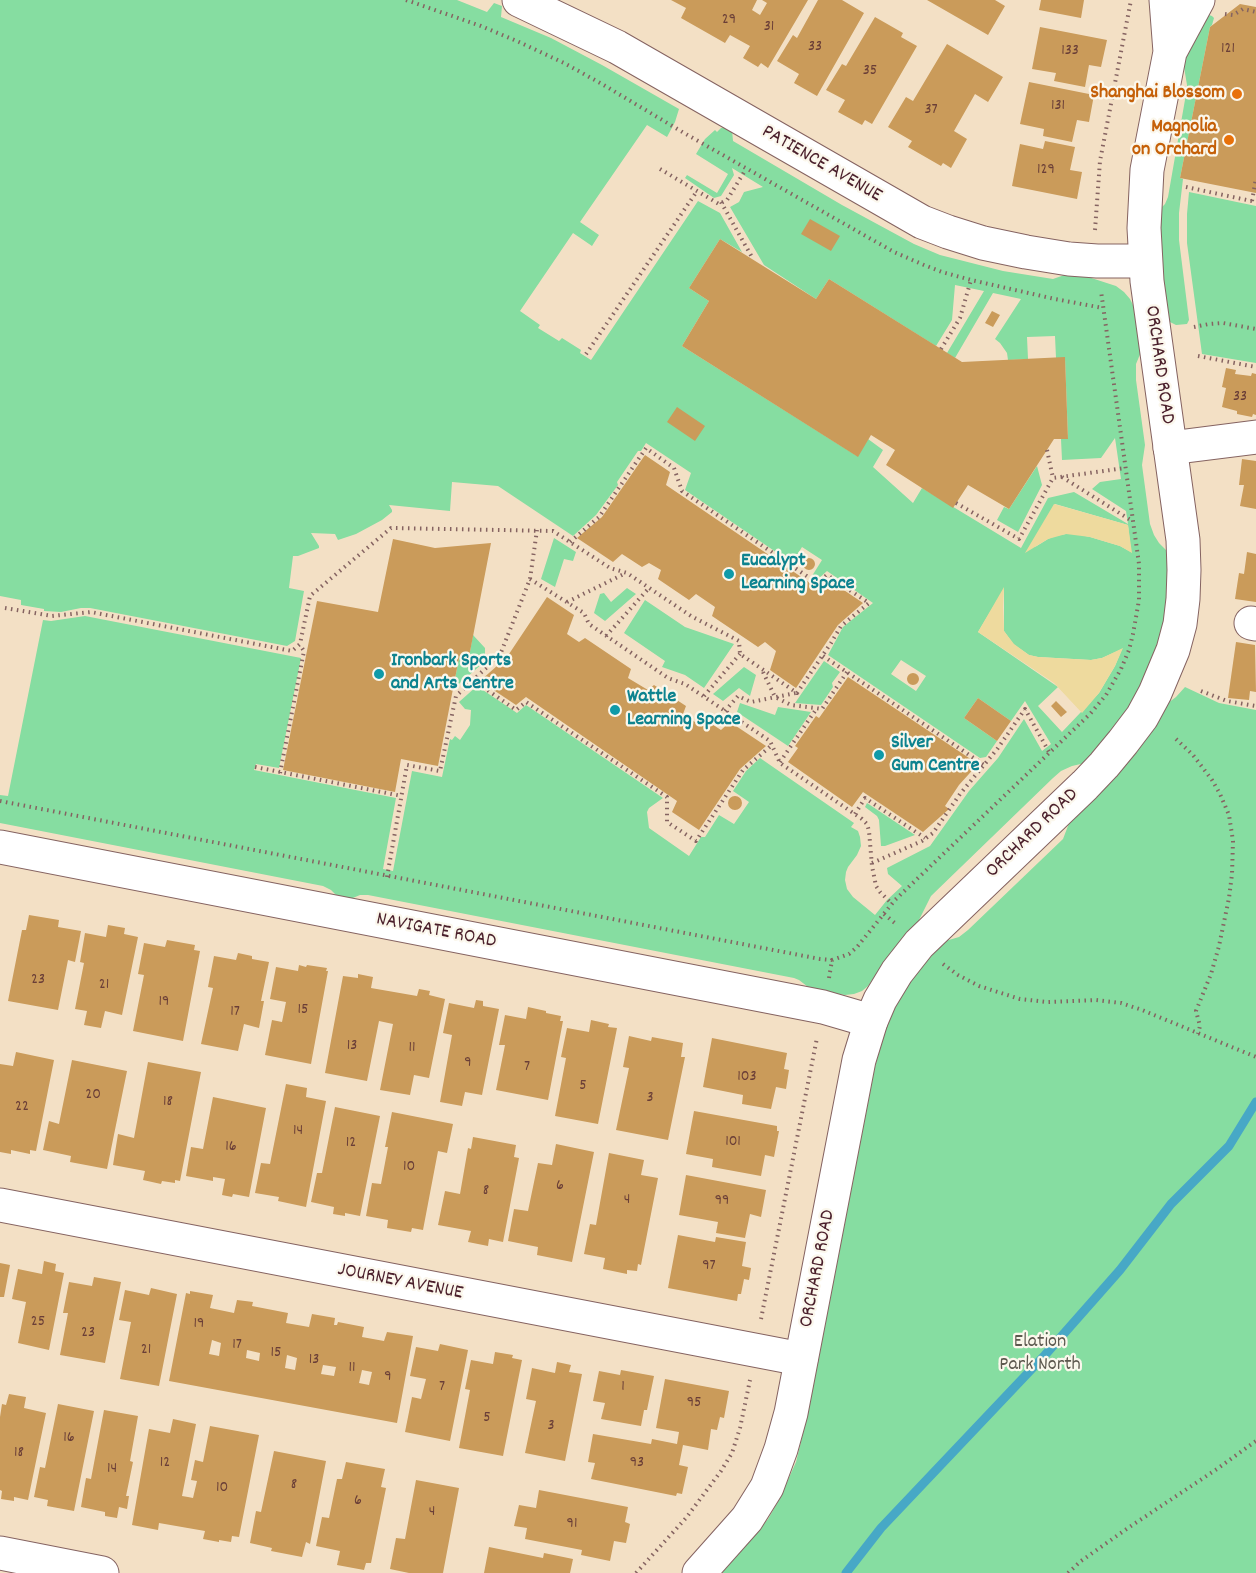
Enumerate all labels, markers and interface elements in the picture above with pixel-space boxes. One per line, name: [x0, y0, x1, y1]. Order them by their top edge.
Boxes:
house number: 29: [722, 11, 736, 31]
house number: 31: [764, 18, 774, 38]
house number: 33: [808, 38, 822, 58]
house number: 121: [1221, 40, 1235, 60]
house number: 133: [1061, 42, 1079, 62]
house number: 35: [863, 62, 877, 82]
place label: Shanghai Blossom: [1090, 82, 1225, 106]
marker: Shanghai Blossom: [1230, 87, 1244, 101]
house number: 131: [1051, 97, 1065, 117]
house number: 37: [924, 101, 938, 121]
place label: Magnolia on Orchard: [1132, 116, 1217, 163]
street label: PATIENCE AVENUE: [757, 121, 885, 209]
marker: Magnolia on Orchard: [1222, 133, 1236, 147]
house number: 129: [1037, 161, 1055, 181]
street label: ORCHARD ROAD: [1138, 304, 1178, 426]
house number: 33: [1233, 388, 1247, 408]
place label: Eucalypt Learning Space: [741, 550, 855, 597]
marker: Eucalypt Learning Space: [722, 567, 736, 581]
place label: Ironbark Sports and Arts Centre: [391, 650, 514, 697]
marker: Ironbark Sports and Arts Centre: [372, 667, 386, 681]
place label: Wattle Learning Space: [627, 686, 741, 733]
marker: Wattle Learning Space: [608, 703, 622, 717]
place label: Silver Gum Centre: [891, 732, 980, 779]
marker: Silver Gum Centre: [872, 748, 886, 762]
street label: ORCHARD ROAD: [982, 784, 1084, 884]
street label: NAVIGATE ROAD: [374, 909, 498, 955]
house number: 23: [31, 971, 45, 991]
house number: 21: [99, 976, 109, 996]
house number: 19: [159, 993, 169, 1013]
house number: 15: [298, 1001, 308, 1021]
house number: 17: [230, 1003, 240, 1023]
house number: 13: [347, 1037, 357, 1057]
house number: 11: [408, 1039, 416, 1059]
house number: 9: [464, 1054, 472, 1074]
house number: 7: [524, 1058, 530, 1078]
house number: 103: [737, 1068, 757, 1088]
house number: 5: [579, 1077, 587, 1097]
house number: 20: [85, 1086, 101, 1106]
house number: 3: [646, 1089, 654, 1109]
house number: 18: [163, 1093, 173, 1113]
house number: 22: [15, 1098, 29, 1118]
house number: 14: [293, 1122, 303, 1142]
house number: 101: [725, 1133, 741, 1153]
house number: 12: [346, 1134, 356, 1154]
house number: 16: [225, 1138, 237, 1158]
house number: 10: [403, 1158, 415, 1178]
house number: 6: [556, 1177, 564, 1197]
house number: 8: [483, 1182, 489, 1202]
house number: 4: [624, 1191, 630, 1211]
house number: 99: [715, 1192, 729, 1212]
street label: ORCHARD ROAD: [796, 1208, 842, 1330]
house number: 97: [702, 1257, 716, 1277]
street label: JOURNEY AVENUE: [335, 1259, 465, 1307]
house number: 25: [31, 1313, 45, 1333]
house number: 19: [194, 1315, 204, 1335]
house number: 23: [81, 1324, 95, 1344]
park label: Elation Park North: [999, 1331, 1081, 1378]
house number: 17: [232, 1336, 242, 1356]
house number: 21: [141, 1341, 151, 1361]
house number: 15: [271, 1344, 281, 1364]
house number: 13: [309, 1351, 319, 1371]
house number: 11: [348, 1359, 356, 1379]
house number: 9: [384, 1368, 392, 1388]
house number: 7: [439, 1378, 445, 1398]
house number: 1: [621, 1378, 625, 1398]
house number: 95: [687, 1394, 701, 1414]
house number: 5: [483, 1409, 491, 1429]
house number: 3: [547, 1417, 555, 1437]
house number: 16: [63, 1429, 75, 1449]
house number: 18: [14, 1444, 24, 1464]
house number: 12: [160, 1454, 170, 1474]
house number: 93: [630, 1454, 644, 1474]
house number: 14: [107, 1460, 117, 1480]
house number: 8: [291, 1476, 297, 1496]
house number: 10: [216, 1479, 228, 1499]
house number: 6: [354, 1492, 362, 1512]
house number: 4: [429, 1503, 435, 1523]
house number: 91: [567, 1515, 577, 1535]

